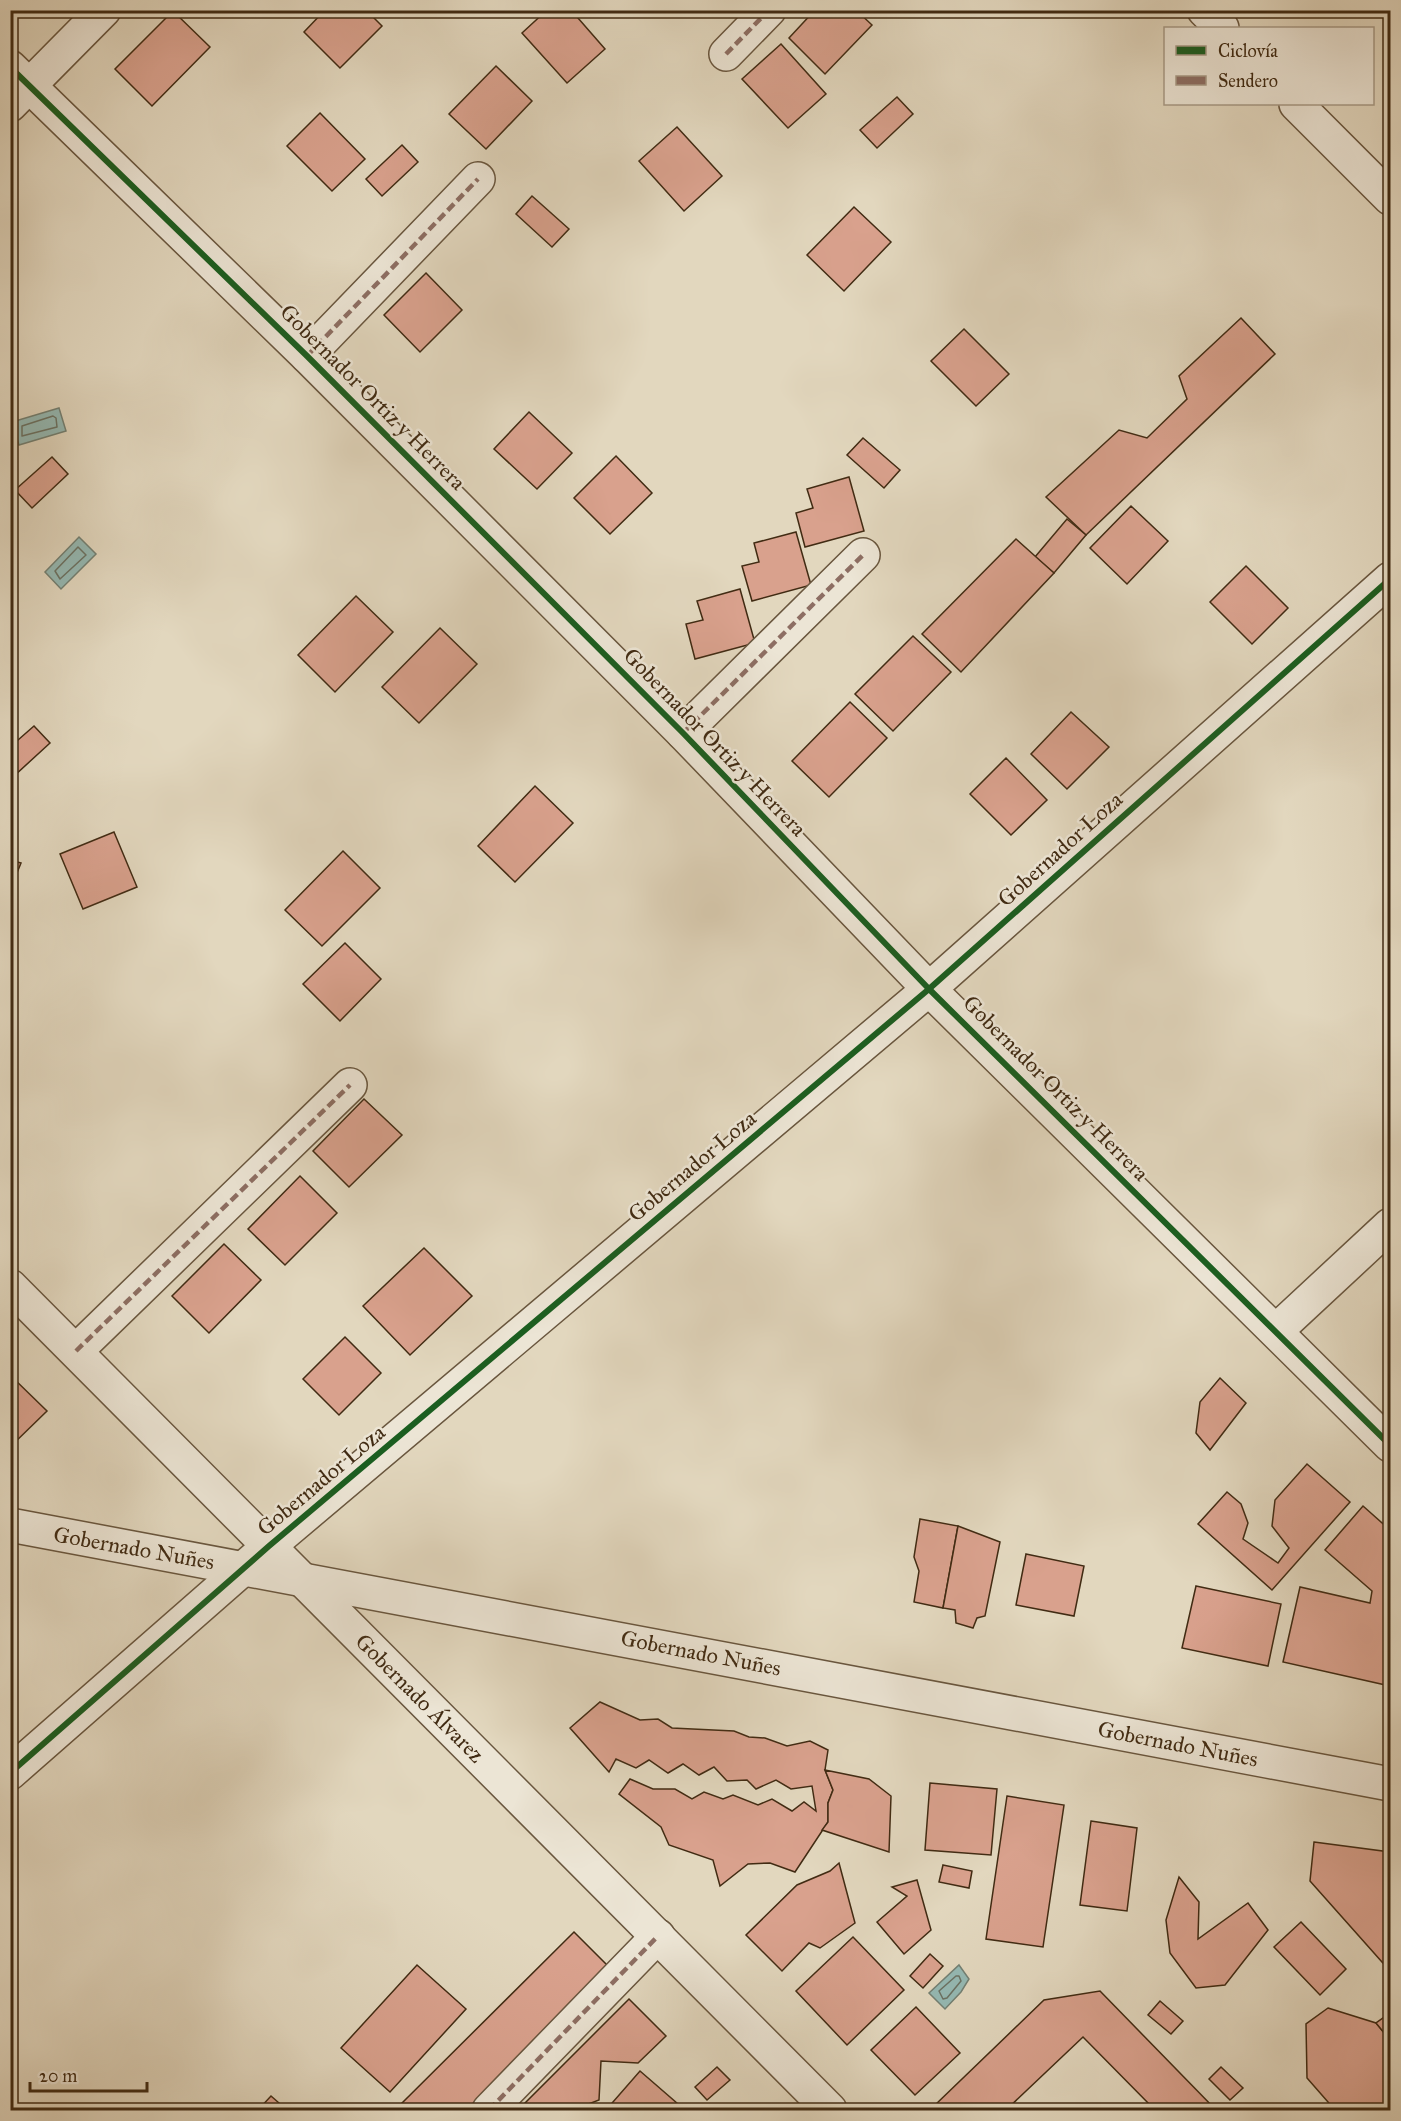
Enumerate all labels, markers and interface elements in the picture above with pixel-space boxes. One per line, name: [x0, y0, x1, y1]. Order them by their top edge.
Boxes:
legend: [1164, 27, 1374, 105]
text: Ciclovía: [1218, 40, 1278, 62]
text: Sendero: [1218, 70, 1278, 92]
street label: Gobernador Ortiz y Herrera: [274, 298, 472, 496]
street label: Gobernador Ortiz y Herrera: [618, 642, 813, 842]
street label: Gobernador Loza: [992, 785, 1129, 912]
street label: Gobernador Ortiz y Herrera: [957, 989, 1155, 1187]
street label: Gobernador Loza: [622, 1104, 762, 1227]
street label: Gobernador Loza: [251, 1418, 391, 1541]
street label: Gobernado Nuñes: [52, 1521, 216, 1575]
street label: Gobernado Nuñes: [619, 1624, 783, 1682]
street label: Gobernado Álvarez: [350, 1628, 490, 1768]
street label: Gobernado Nuñes: [1096, 1715, 1260, 1773]
scale bar: [30, 2055, 147, 2093]
text: 20 m: [39, 2065, 77, 2087]

